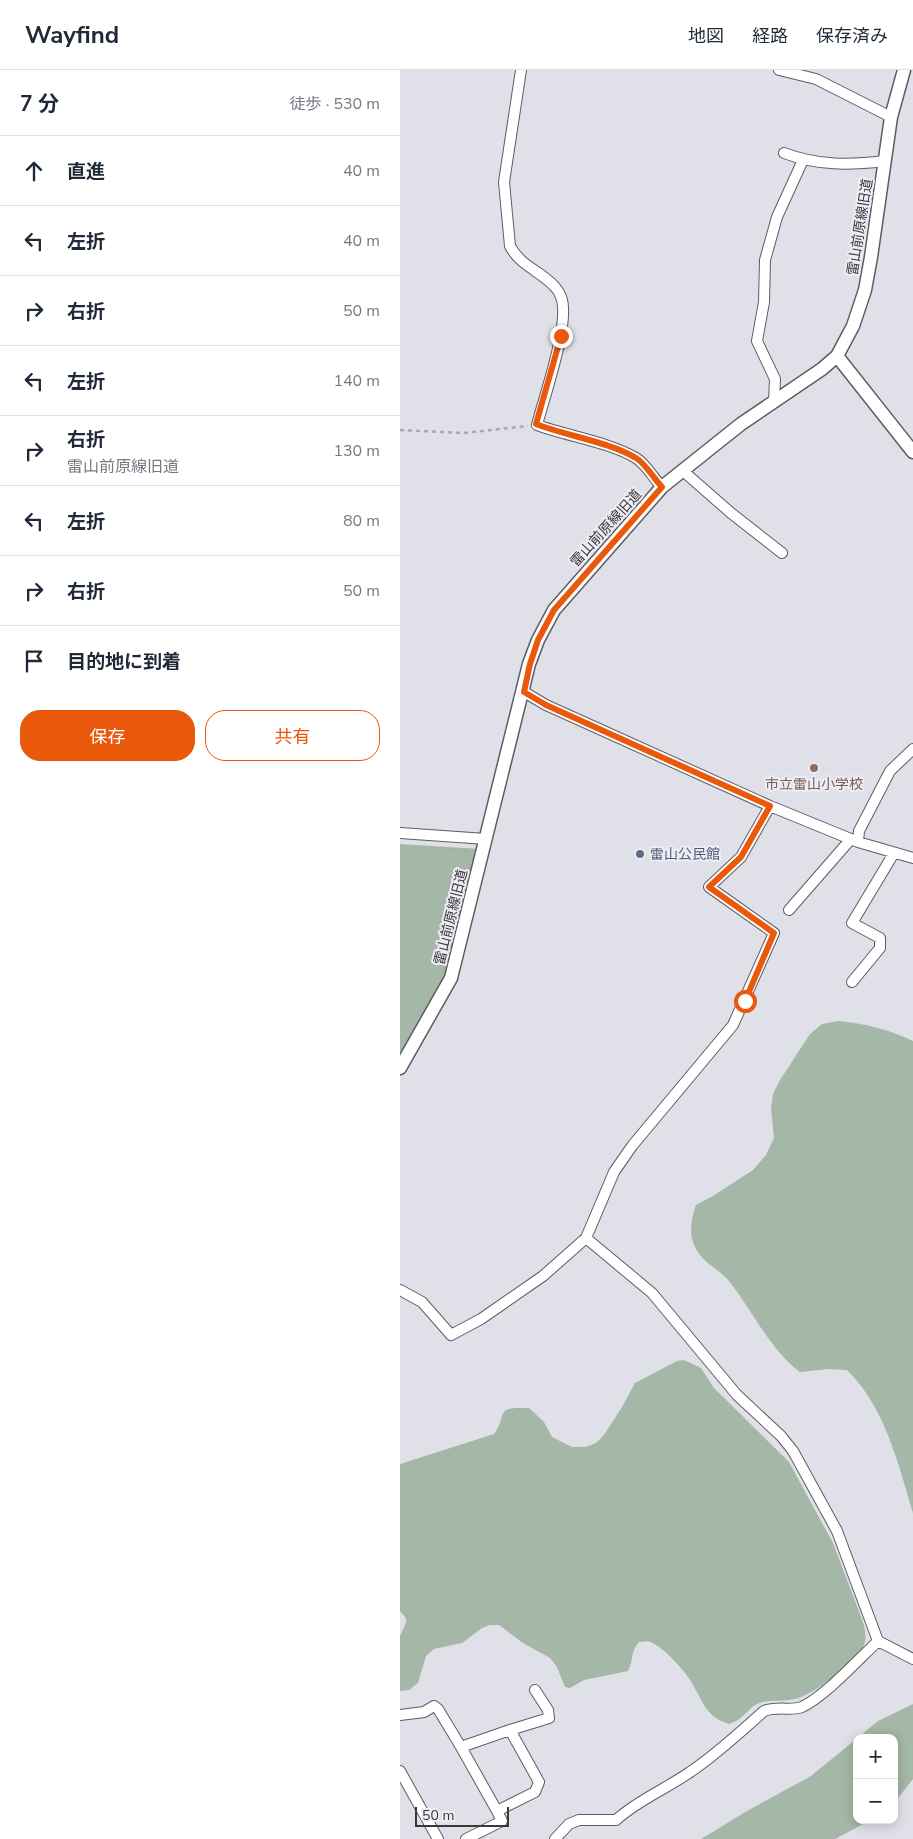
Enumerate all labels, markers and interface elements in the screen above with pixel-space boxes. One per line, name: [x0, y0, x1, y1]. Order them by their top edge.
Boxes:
text: Wayfind: [25, 19, 119, 51]
text: 地図: [688, 24, 724, 48]
text: 経路: [752, 24, 788, 48]
text: 保存済み: [816, 24, 888, 48]
text: 7 分: [20, 90, 59, 118]
text: 徒歩 · 530 m: [290, 93, 380, 115]
icon: ahead: [20, 157, 48, 185]
text: 直進: [67, 159, 105, 185]
text: 40 m: [343, 160, 380, 182]
street label: 雷山前原線旧道: [843, 177, 877, 277]
icon: left: [20, 227, 48, 255]
text: 左折: [67, 229, 105, 255]
text: 40 m: [343, 230, 380, 252]
icon: right: [20, 297, 48, 325]
text: 右折: [67, 299, 105, 325]
text: 50 m: [343, 300, 380, 322]
route end: [550, 325, 573, 348]
icon: left: [20, 367, 48, 395]
text: 左折: [67, 369, 105, 395]
text: 140 m: [333, 370, 380, 392]
text: 右折: [67, 427, 105, 453]
icon: right: [20, 437, 48, 465]
text: 130 m: [333, 440, 380, 462]
text: 雷山前原線旧道: [67, 456, 179, 478]
street label: 雷山前原線旧道: [566, 485, 646, 571]
icon: left: [20, 507, 48, 535]
text: 左折: [67, 509, 105, 535]
text: 80 m: [343, 510, 380, 532]
icon: right: [20, 577, 48, 605]
text: 右折: [67, 579, 105, 605]
text: 50 m: [343, 580, 380, 602]
icon: arrive: [20, 647, 48, 675]
text: 目的地に到着: [67, 649, 181, 675]
button: 保存: [20, 710, 195, 761]
button: 共有: [205, 710, 380, 761]
marker: 市立雷山小学校: [808, 762, 820, 774]
place label: 市立雷山小学校: [765, 775, 863, 794]
place label: 雷山公民館: [650, 845, 720, 864]
marker: 雷山公民館: [634, 848, 646, 860]
street label: 雷山前原線旧道: [430, 867, 472, 967]
route start: [734, 990, 757, 1013]
map controls: [853, 1734, 898, 1824]
button: +: [853, 1734, 898, 1779]
button: −: [853, 1779, 898, 1824]
scale bar: [415, 1804, 509, 1827]
text: 50 m: [422, 1806, 454, 1825]

